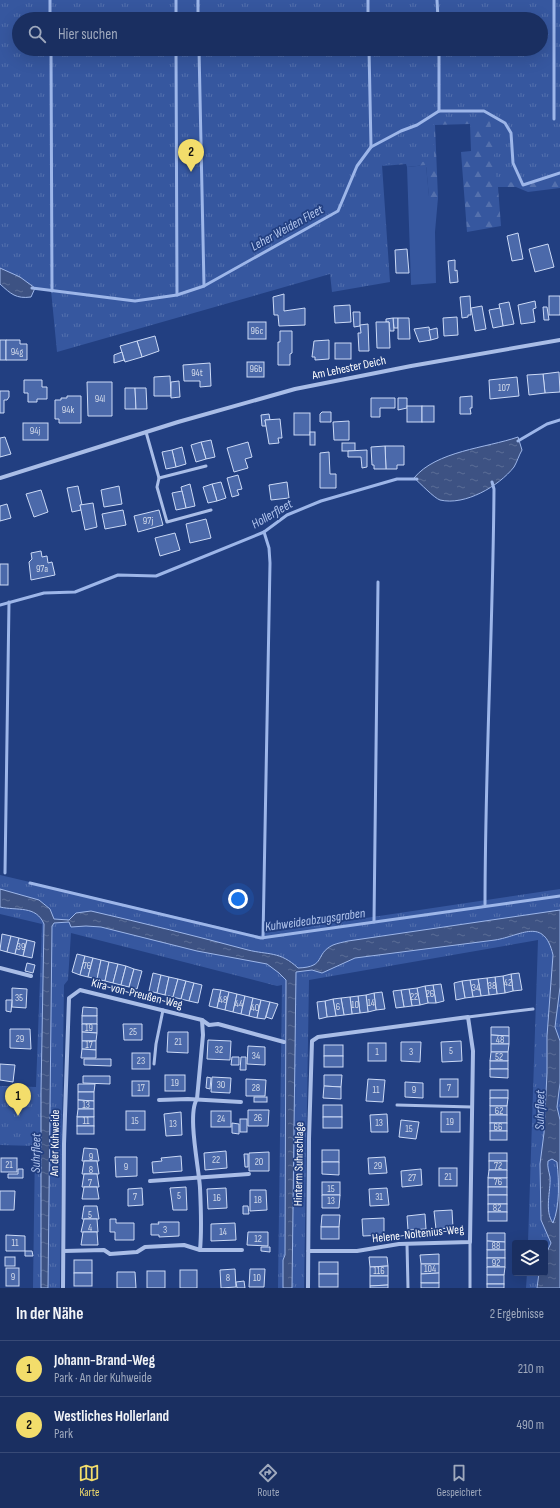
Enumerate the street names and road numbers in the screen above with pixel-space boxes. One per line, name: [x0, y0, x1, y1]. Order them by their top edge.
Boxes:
street label: Am Lehester Deich: [310, 353, 387, 383]
street label: Kira-von-Preußen-Weg: [90, 975, 184, 1013]
street label: An der Kuhweide: [47, 1109, 63, 1177]
street label: Hinterm Suhrschlage: [291, 1122, 307, 1206]
street label: Helene-Noltenius-Weg: [371, 1222, 465, 1246]

